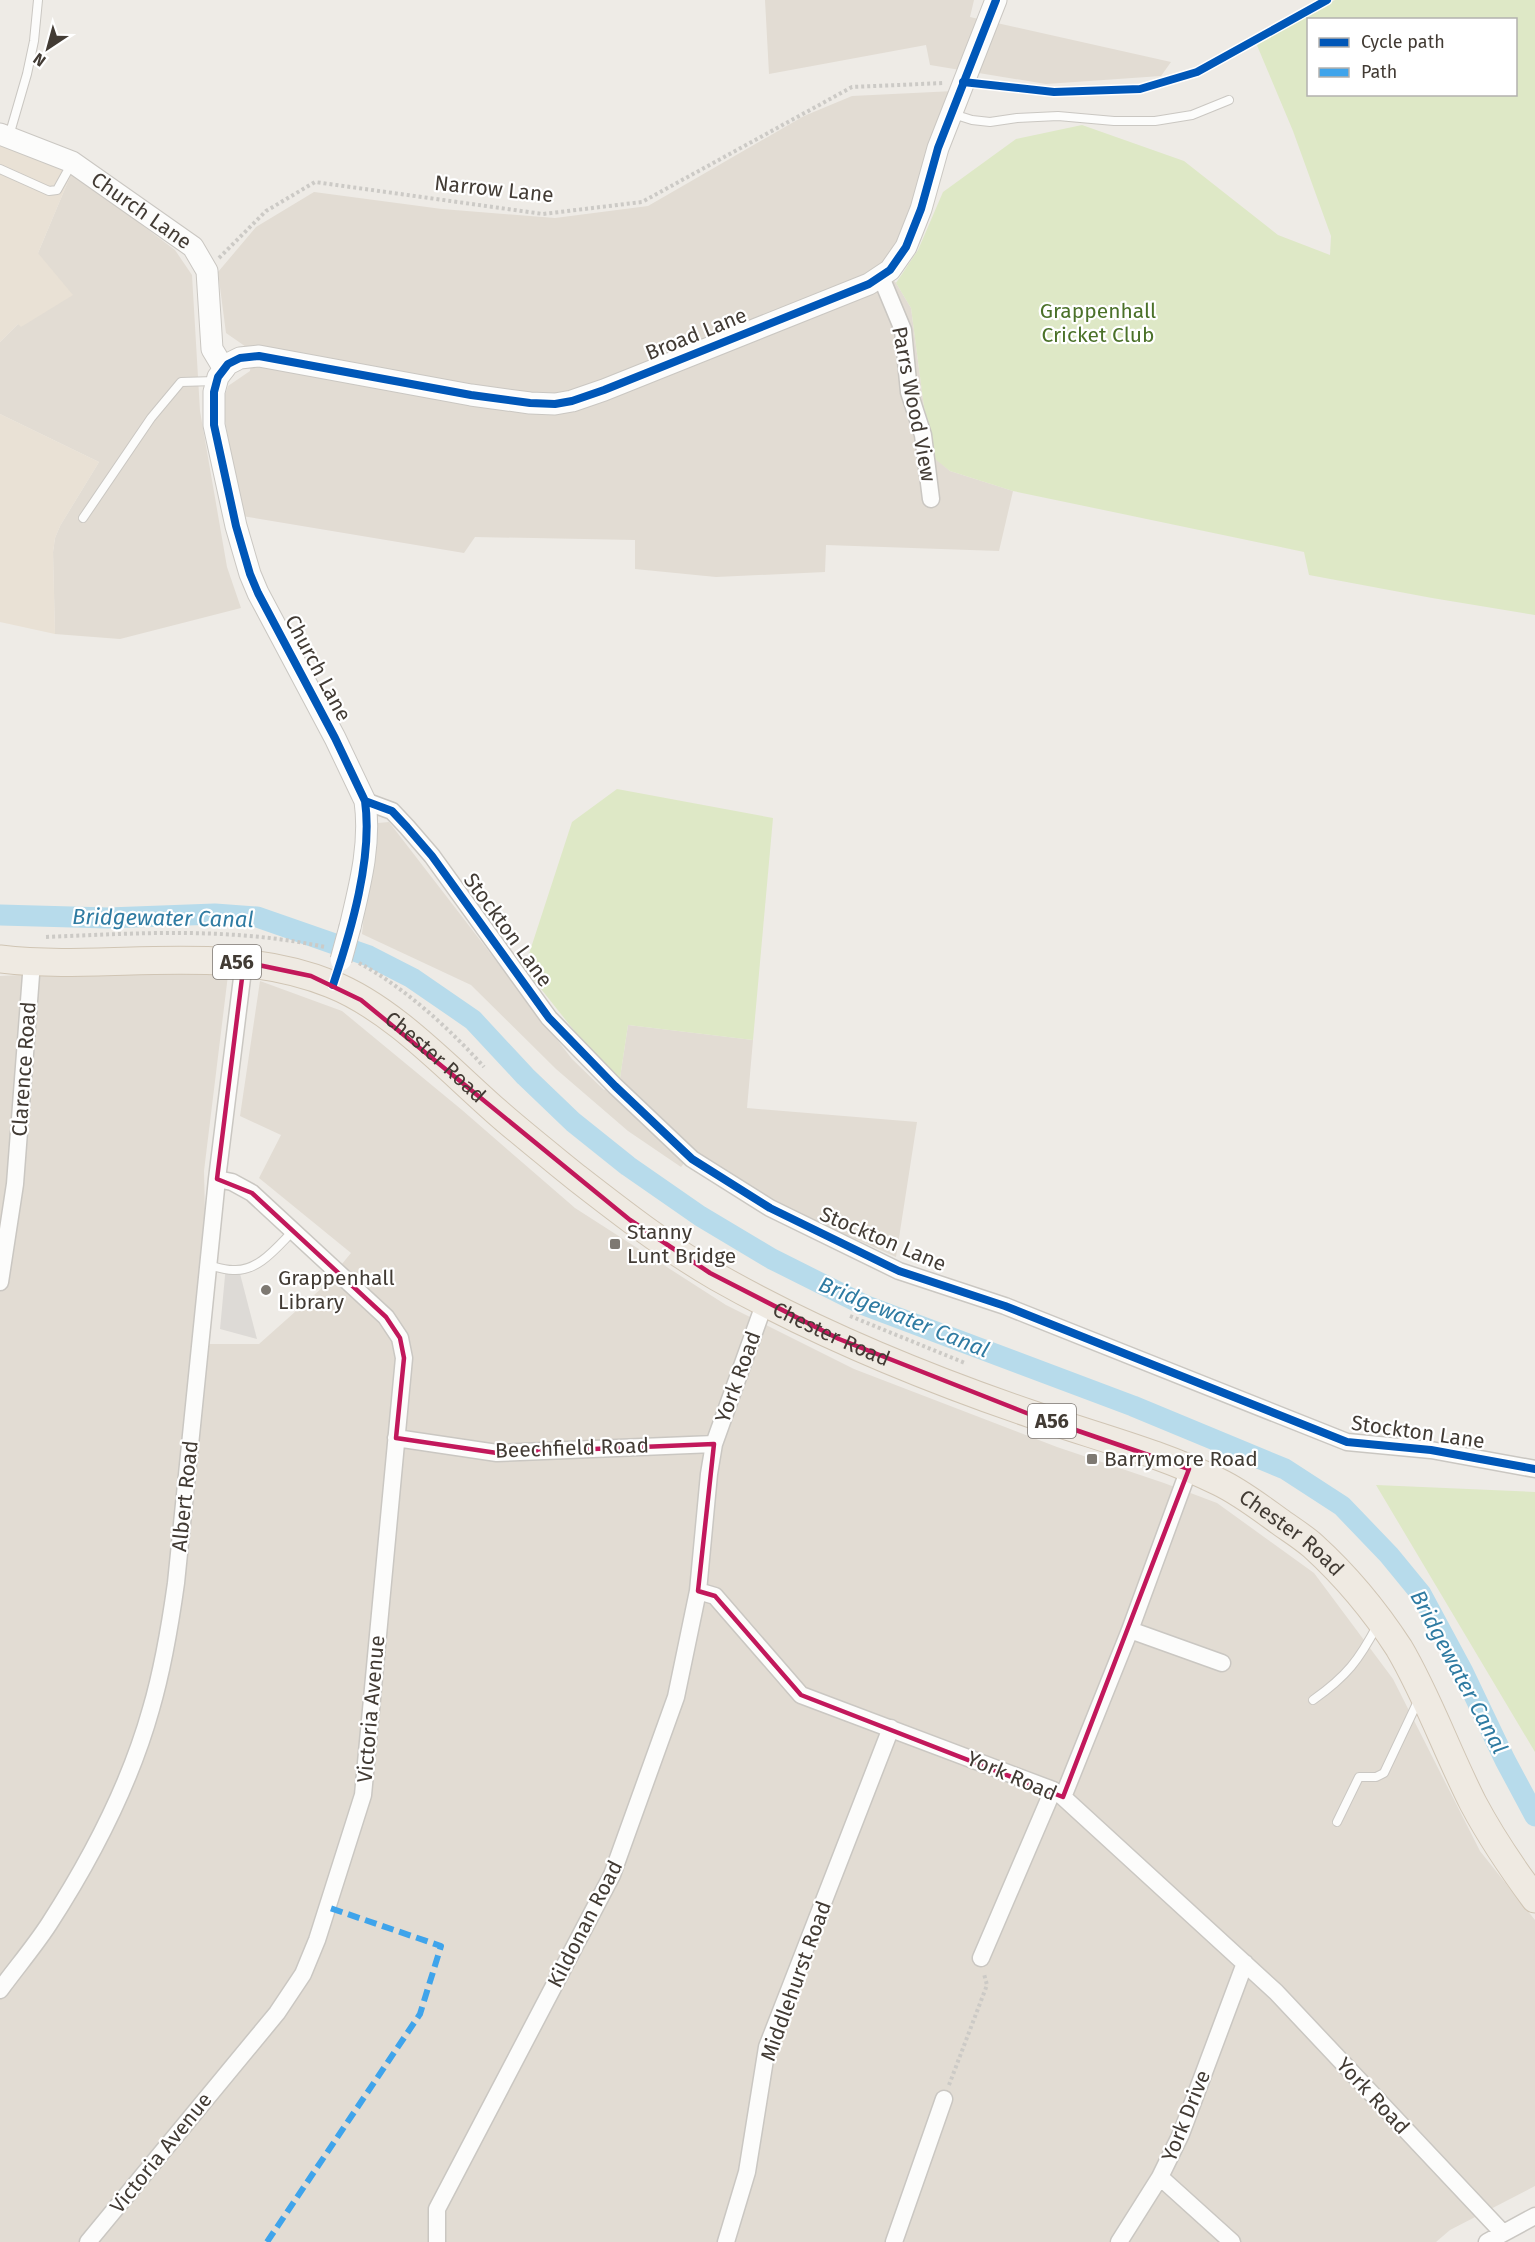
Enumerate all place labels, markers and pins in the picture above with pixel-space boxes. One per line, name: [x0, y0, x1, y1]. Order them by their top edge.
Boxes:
place label: Stanny Lunt Bridge: [627, 1219, 736, 1269]
marker: Stanny Lunt Bridge: [608, 1237, 622, 1251]
place label: Grappenhall Library: [278, 1265, 395, 1315]
marker: Grappenhall Library: [259, 1283, 273, 1297]
place label: Barrymore Road: [1104, 1446, 1258, 1472]
marker: Barrymore Road: [1085, 1452, 1099, 1466]

